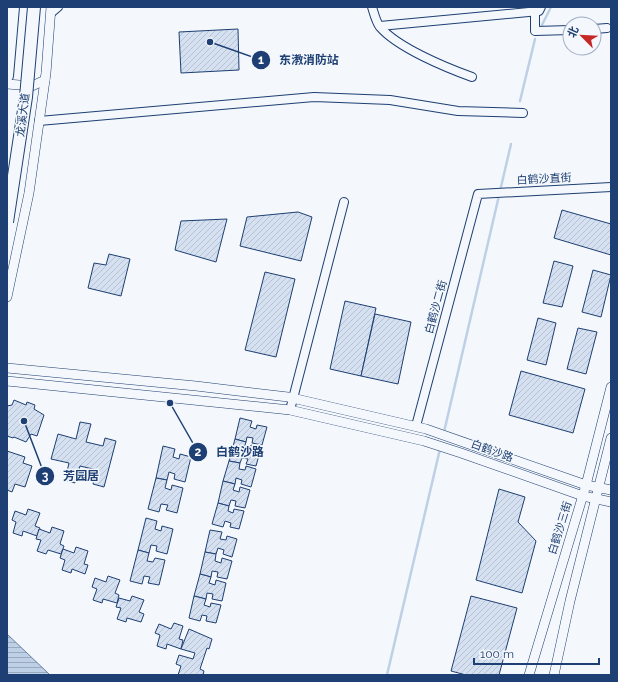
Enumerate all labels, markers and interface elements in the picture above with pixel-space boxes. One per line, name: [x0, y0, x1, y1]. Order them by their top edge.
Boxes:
north arrow: [562, 16, 602, 56]
text: 北: [565, 24, 581, 40]
callout: 东漖消防站: [251, 48, 347, 72]
text: 1: [258, 53, 264, 67]
text: 东漖消防站: [279, 53, 339, 67]
street label: 龙溪大道: [14, 92, 32, 138]
street label: 白鹤沙直街: [516, 171, 572, 187]
street label: 白鹤沙二街: [423, 279, 449, 335]
street label: 白鹤沙路: [469, 437, 515, 465]
callout: 白鹤沙路: [188, 440, 272, 464]
text: 2: [195, 445, 202, 459]
text: 白鹤沙路: [216, 445, 264, 459]
callout: 芳园居: [35, 464, 107, 488]
text: 3: [42, 469, 49, 483]
text: 芳园居: [63, 469, 99, 483]
street label: 白鹤沙三街: [546, 500, 574, 556]
scale bar: [474, 640, 599, 666]
text: 100 m: [480, 647, 514, 661]

